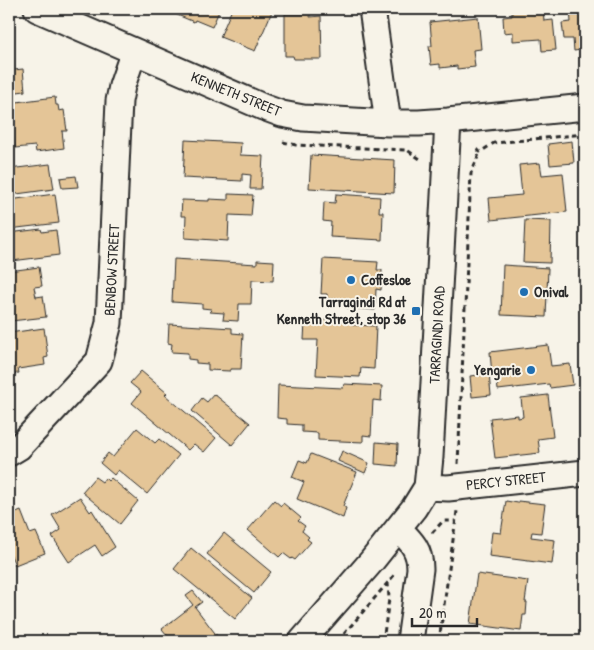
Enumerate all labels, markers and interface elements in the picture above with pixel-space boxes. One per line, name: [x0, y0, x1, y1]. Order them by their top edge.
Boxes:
street label: KENNETH STREET: [188, 66, 285, 122]
street label: BENBOW STREET: [99, 223, 124, 316]
place label: Coffesloe: [361, 269, 411, 290]
marker: Coffesloe: [345, 274, 357, 286]
place label: Onival: [534, 281, 569, 302]
street label: TARRAGINDI ROAD: [423, 285, 450, 384]
marker: Onival: [518, 286, 530, 298]
place label: Tarragindi Rd at Kenneth Street, stop 36: [277, 291, 407, 330]
marker: Tarragindi Rd at Kenneth Street, stop 36: [410, 305, 422, 317]
place label: Yengarie: [474, 359, 521, 381]
marker: Yengarie: [525, 364, 537, 376]
street label: PERCY STREET: [465, 466, 548, 495]
scale bar: [412, 595, 476, 627]
text: 20 m: [419, 602, 446, 623]

